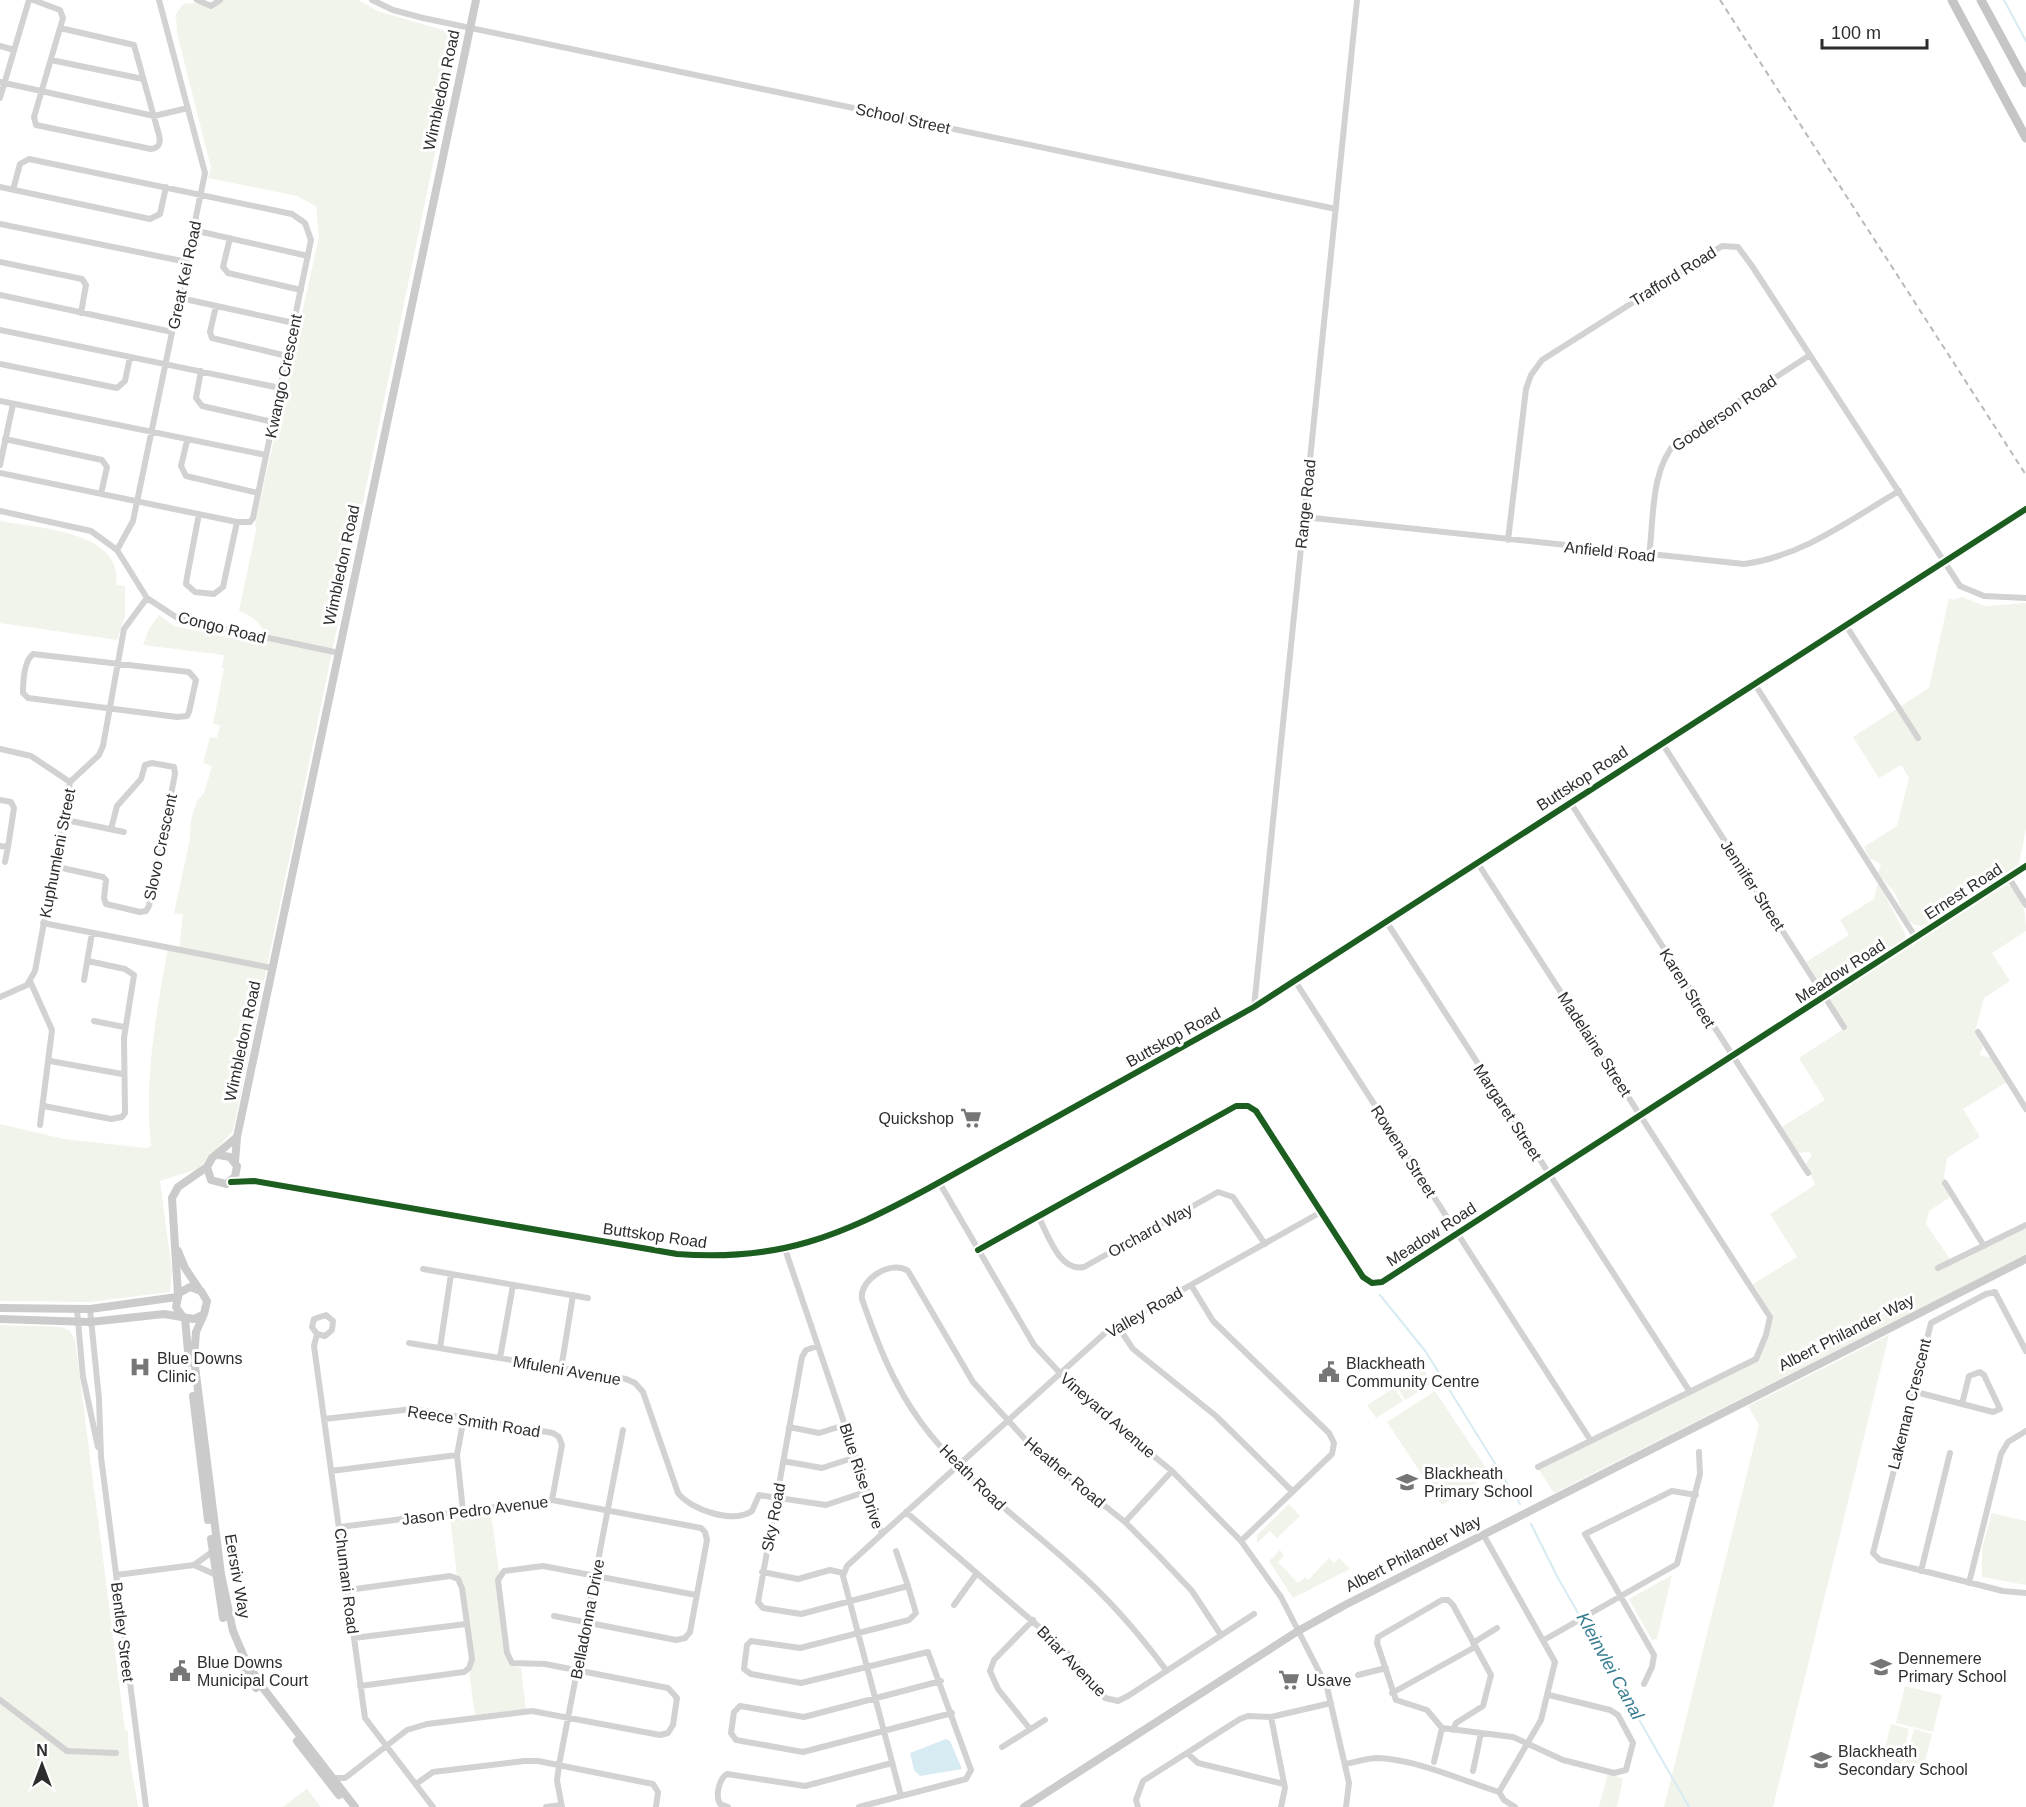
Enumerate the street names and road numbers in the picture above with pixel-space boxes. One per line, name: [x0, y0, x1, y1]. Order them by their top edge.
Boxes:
street label: Wimbledon Road: [420, 28, 463, 152]
street label: School Street: [854, 100, 952, 137]
street label: Great Kei Road: [165, 219, 204, 331]
street label: Trafford Road: [1627, 243, 1719, 310]
street label: Kwango Crescent: [262, 312, 305, 440]
street label: Gooderson Road: [1669, 372, 1780, 455]
street label: Range Road: [1292, 458, 1319, 550]
street label: Wimbledon Road: [320, 503, 363, 627]
street label: Anfield Road: [1563, 538, 1656, 565]
street label: Congo Road: [176, 608, 268, 647]
street label: Buttskop Road: [1534, 743, 1631, 814]
street label: Kuphumleni Street: [37, 786, 78, 919]
street label: Slovo Crescent: [141, 792, 180, 902]
street label: Jennifer Street: [1717, 837, 1788, 934]
street label: Ernest Road: [1921, 860, 2005, 923]
street label: Meadow Road: [1792, 936, 1888, 1007]
street label: Karen Street: [1657, 946, 1719, 1031]
street label: Wimbledon Road: [221, 979, 264, 1103]
street label: Madelaine Street: [1555, 989, 1635, 1100]
street label: Buttskop Road: [1123, 1005, 1223, 1070]
street label: Margaret Street: [1470, 1061, 1545, 1164]
street label: Rowena Street: [1368, 1102, 1440, 1201]
street label: Meadow Road: [1383, 1199, 1479, 1270]
street label: Orchard Way: [1105, 1200, 1195, 1261]
street label: Buttskop Road: [602, 1220, 708, 1251]
street label: Valley Road: [1103, 1284, 1185, 1341]
street label: Albert Philander Way: [1776, 1291, 1917, 1374]
street label: Lakeman Crescent: [1885, 1336, 1934, 1471]
street label: Mfuleni Avenue: [512, 1353, 622, 1388]
street label: Vineyard Avenue: [1057, 1369, 1159, 1461]
street label: Reece Smith Road: [406, 1403, 542, 1440]
street label: Blue Rise Drive: [836, 1421, 887, 1531]
street label: Heather Road: [1021, 1434, 1108, 1511]
street label: Heath Road: [936, 1441, 1009, 1514]
street label: Sky Road: [759, 1481, 788, 1553]
street label: Jason Pedro Avenue: [401, 1493, 549, 1528]
street label: Albert Philander Way: [1343, 1512, 1484, 1595]
street label: Chumani Road: [332, 1527, 361, 1635]
street label: Eersriv Way: [222, 1532, 253, 1620]
street label: Belladonna Drive: [568, 1558, 607, 1681]
street label: Bentley Street: [108, 1581, 137, 1684]
street label: Briar Avenue: [1034, 1623, 1110, 1700]

